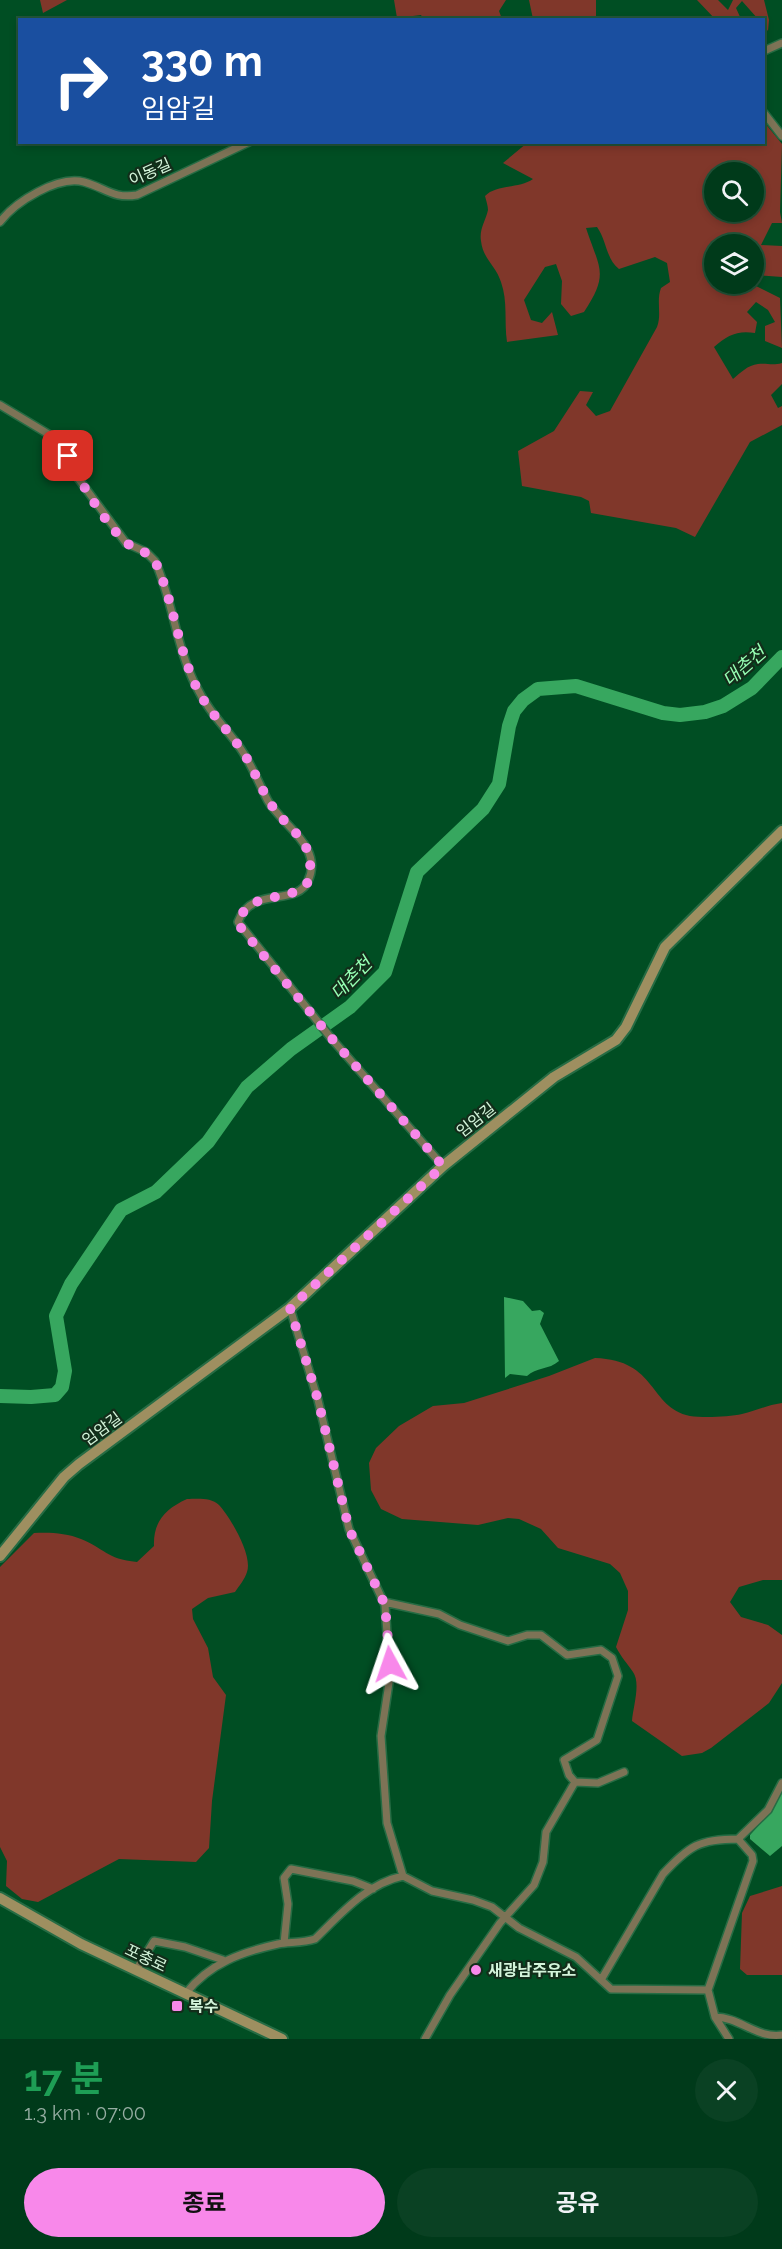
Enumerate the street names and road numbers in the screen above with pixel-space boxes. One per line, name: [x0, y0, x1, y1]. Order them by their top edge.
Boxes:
street label: 이동길: [126, 154, 174, 190]
street label: 임암길: [453, 1099, 499, 1141]
street label: 임암길: [79, 1408, 125, 1450]
street label: 포충로: [122, 1940, 170, 1976]

